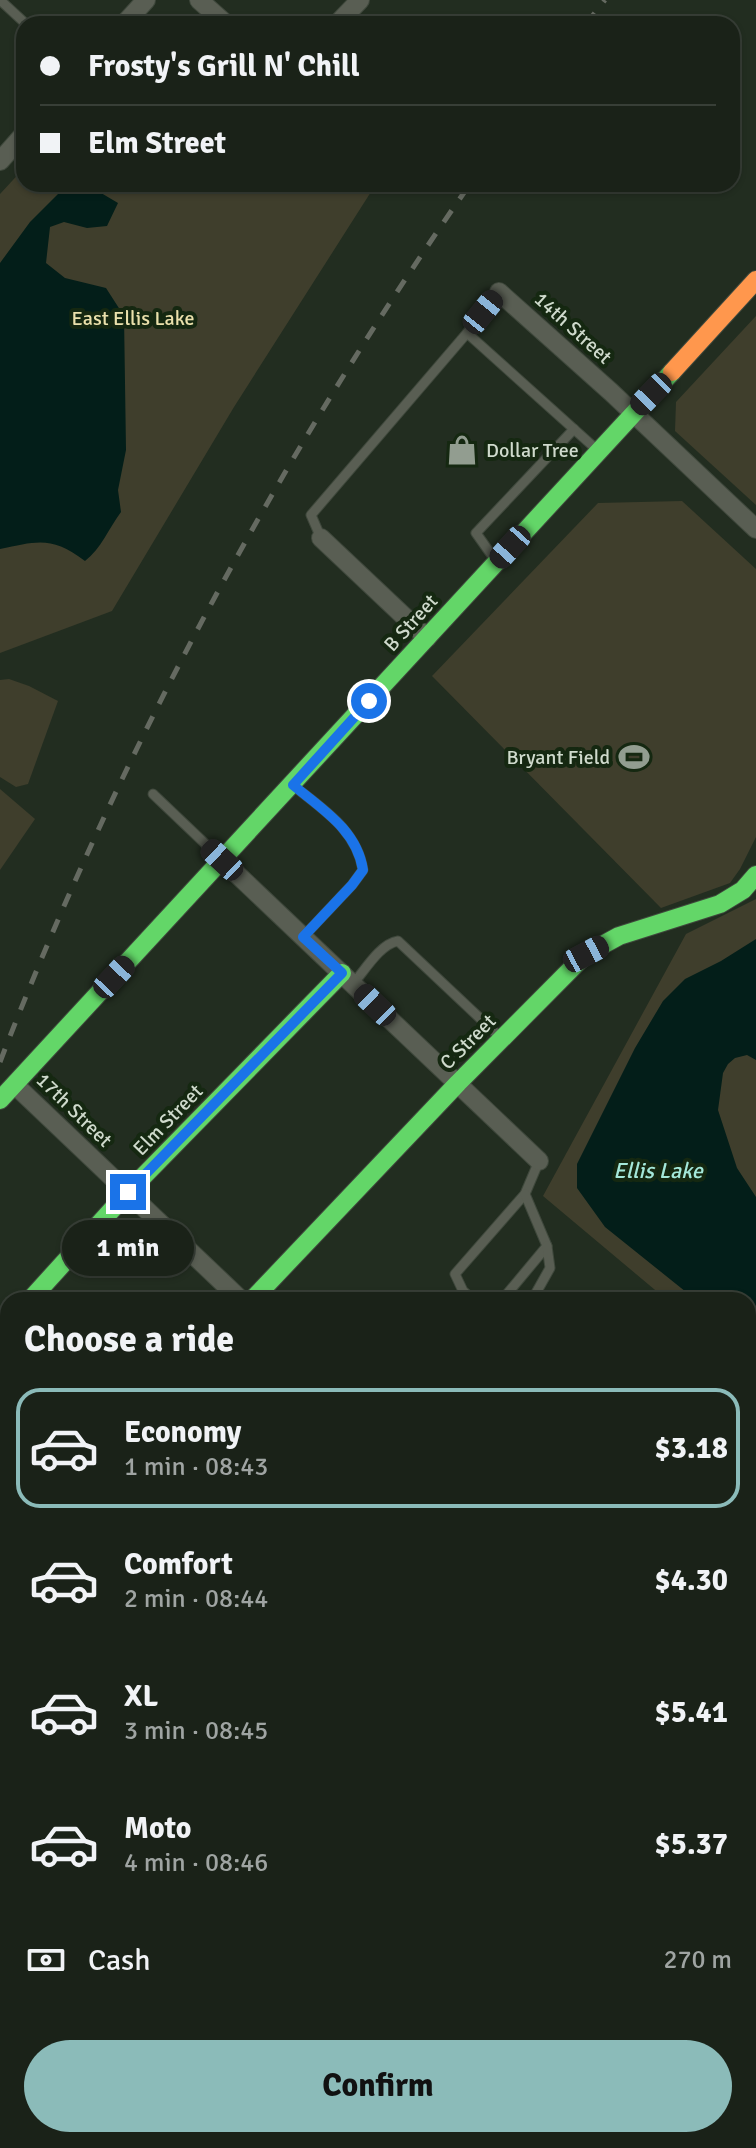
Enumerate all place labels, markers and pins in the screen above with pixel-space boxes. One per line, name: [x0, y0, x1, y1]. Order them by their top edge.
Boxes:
shop icon: Dollar Tree: [445, 433, 479, 467]
place label: Dollar Tree: [486, 438, 579, 463]
sports icon: Bryant Field: [617, 740, 651, 774]
place label: Bryant Field: [507, 745, 610, 770]

